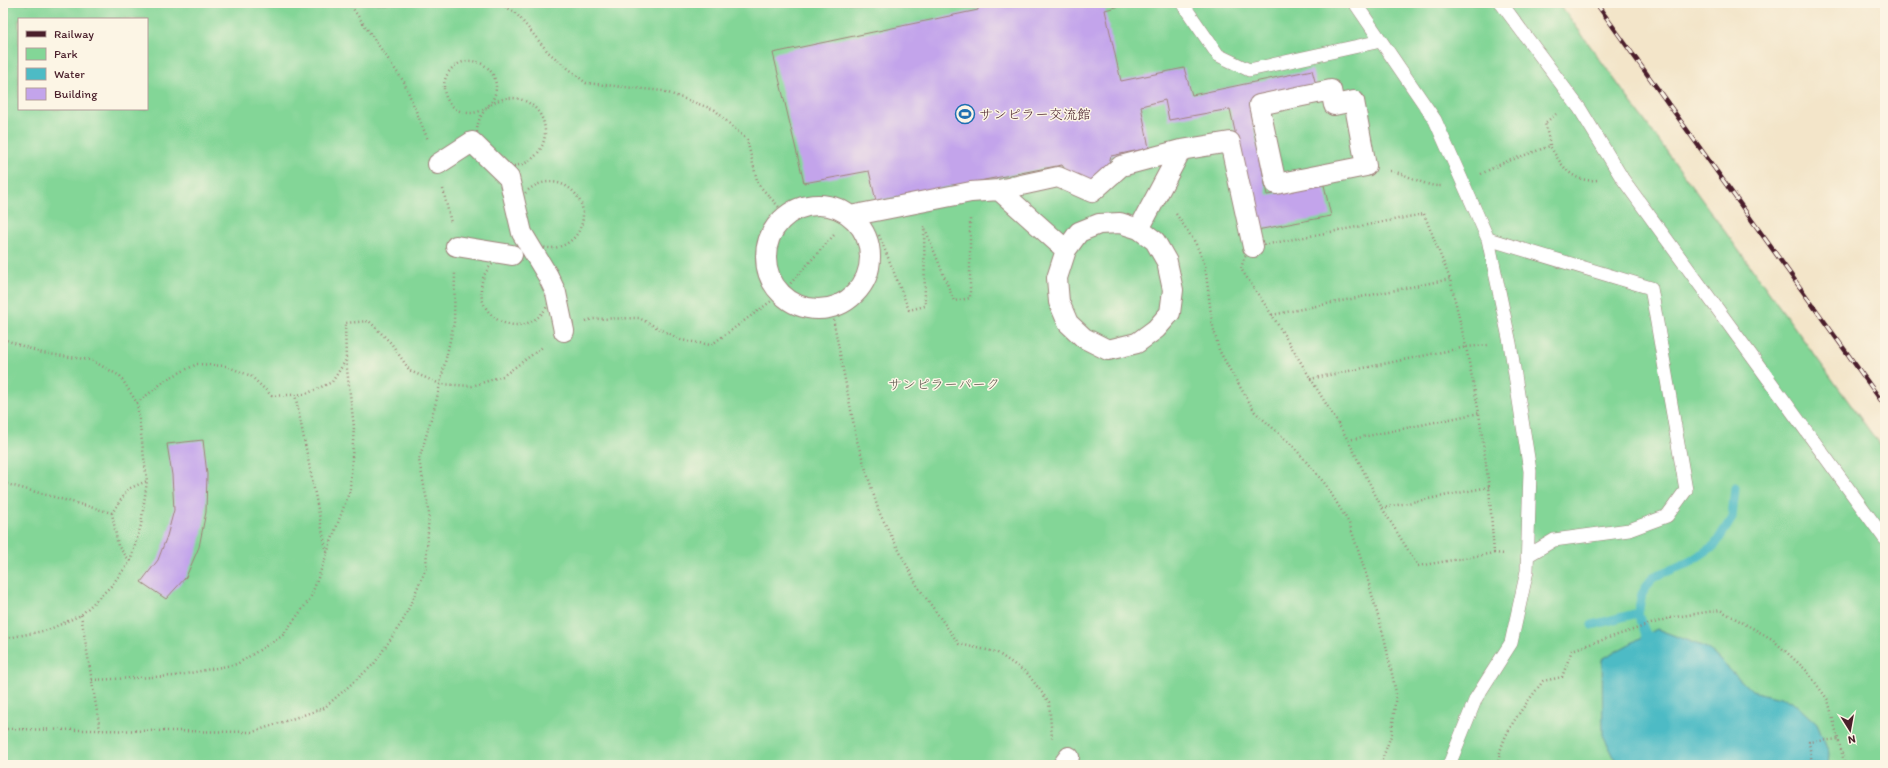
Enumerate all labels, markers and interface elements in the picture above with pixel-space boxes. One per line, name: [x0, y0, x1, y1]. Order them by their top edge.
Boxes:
legend: [18, 18, 148, 110]
text: Railway: [54, 27, 94, 41]
text: Park: [54, 47, 78, 61]
text: Water: [54, 67, 85, 81]
text: Building: [54, 87, 98, 101]
sports icon: サンピラー交流館: [954, 103, 976, 125]
place label: サンピラー交流館: [979, 106, 1091, 123]
park label: サンピラーパーク: [888, 376, 1000, 393]
north arrow: [1830, 710, 1870, 750]
text: N: [1847, 732, 1857, 746]

